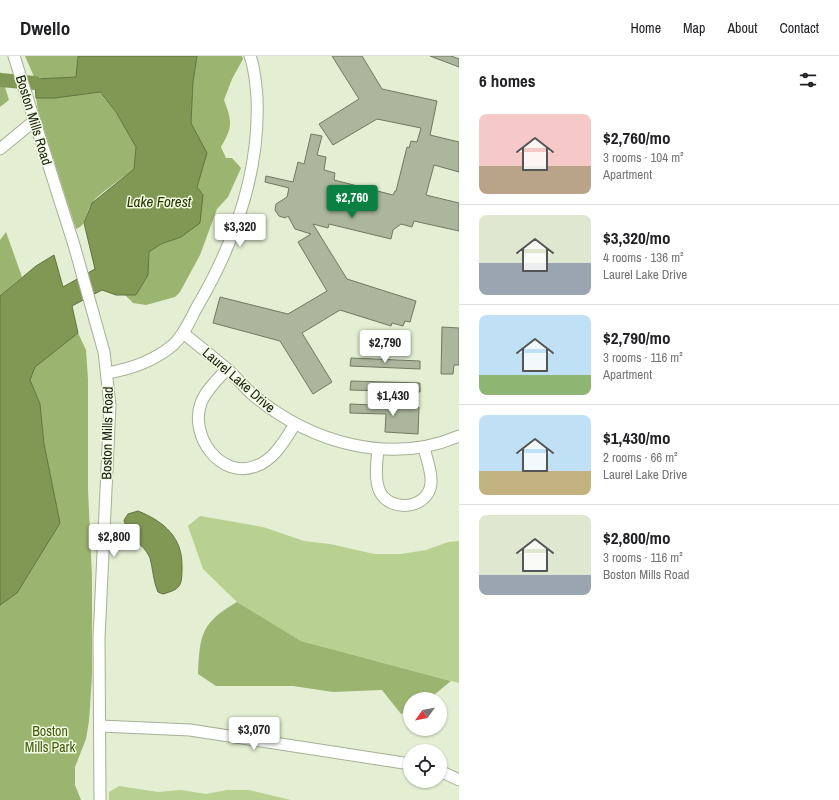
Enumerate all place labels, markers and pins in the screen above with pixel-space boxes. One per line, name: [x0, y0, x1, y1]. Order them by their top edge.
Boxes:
pin: $2,760: [319, 185, 385, 219]
pin: $3,320: [207, 214, 273, 248]
pin: $2,790: [352, 330, 418, 364]
pin: $1,430: [360, 383, 426, 417]
pin: $2,800: [81, 524, 147, 558]
pin: $3,070: [221, 717, 287, 751]

